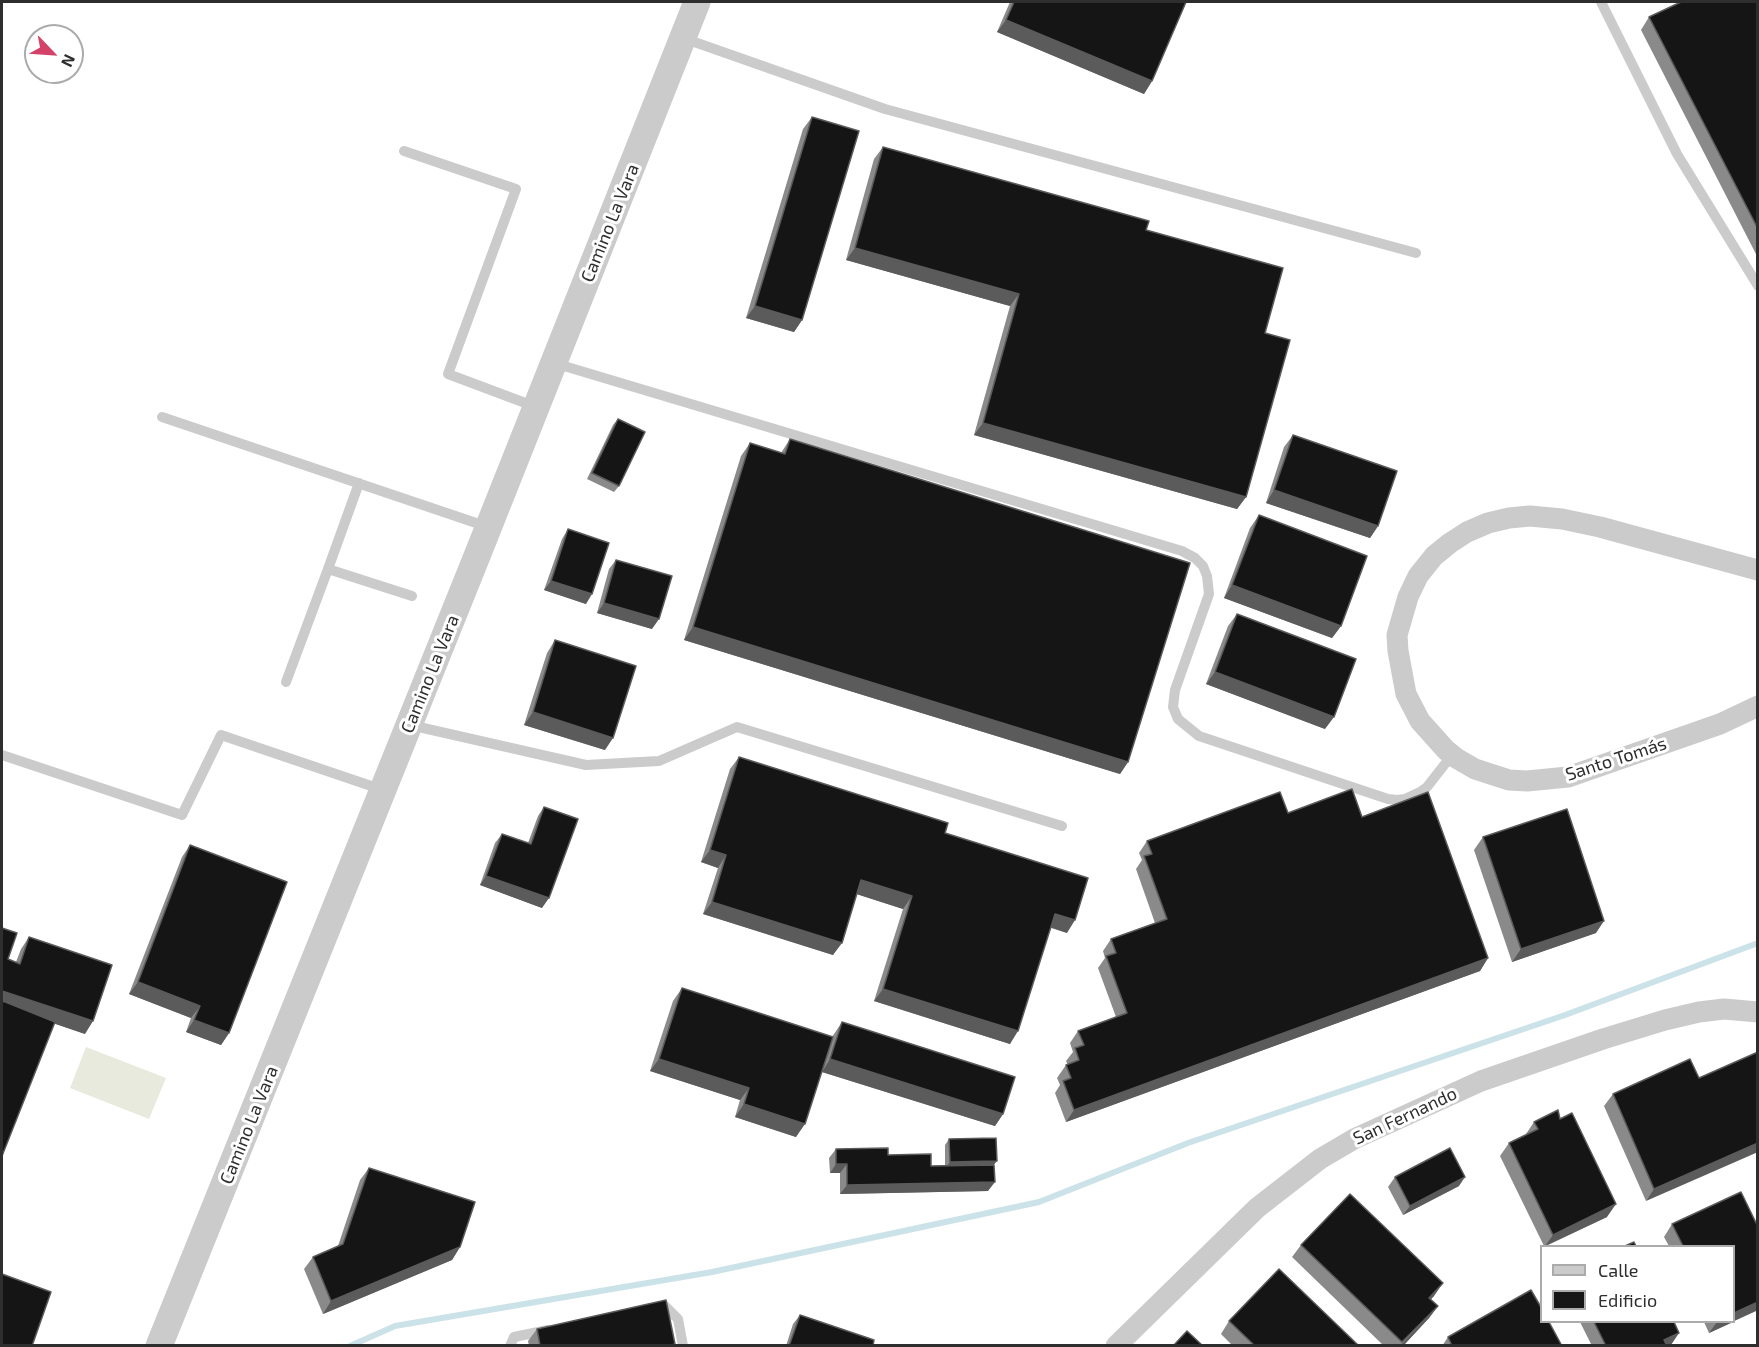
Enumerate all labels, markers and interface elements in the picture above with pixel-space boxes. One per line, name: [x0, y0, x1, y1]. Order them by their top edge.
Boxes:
north arrow: [24, 24, 84, 84]
text: N: [58, 52, 80, 70]
street label: Camino La Vara: [576, 161, 644, 285]
street label: Camino La Vara: [396, 612, 464, 736]
street label: Santo Tomás: [1563, 733, 1669, 785]
street label: Camino La Vara: [215, 1063, 283, 1187]
street label: San Fernando: [1350, 1083, 1460, 1149]
legend: [1540, 1245, 1735, 1323]
text: Calle: [1598, 1259, 1639, 1281]
text: Edificio: [1598, 1289, 1657, 1311]

